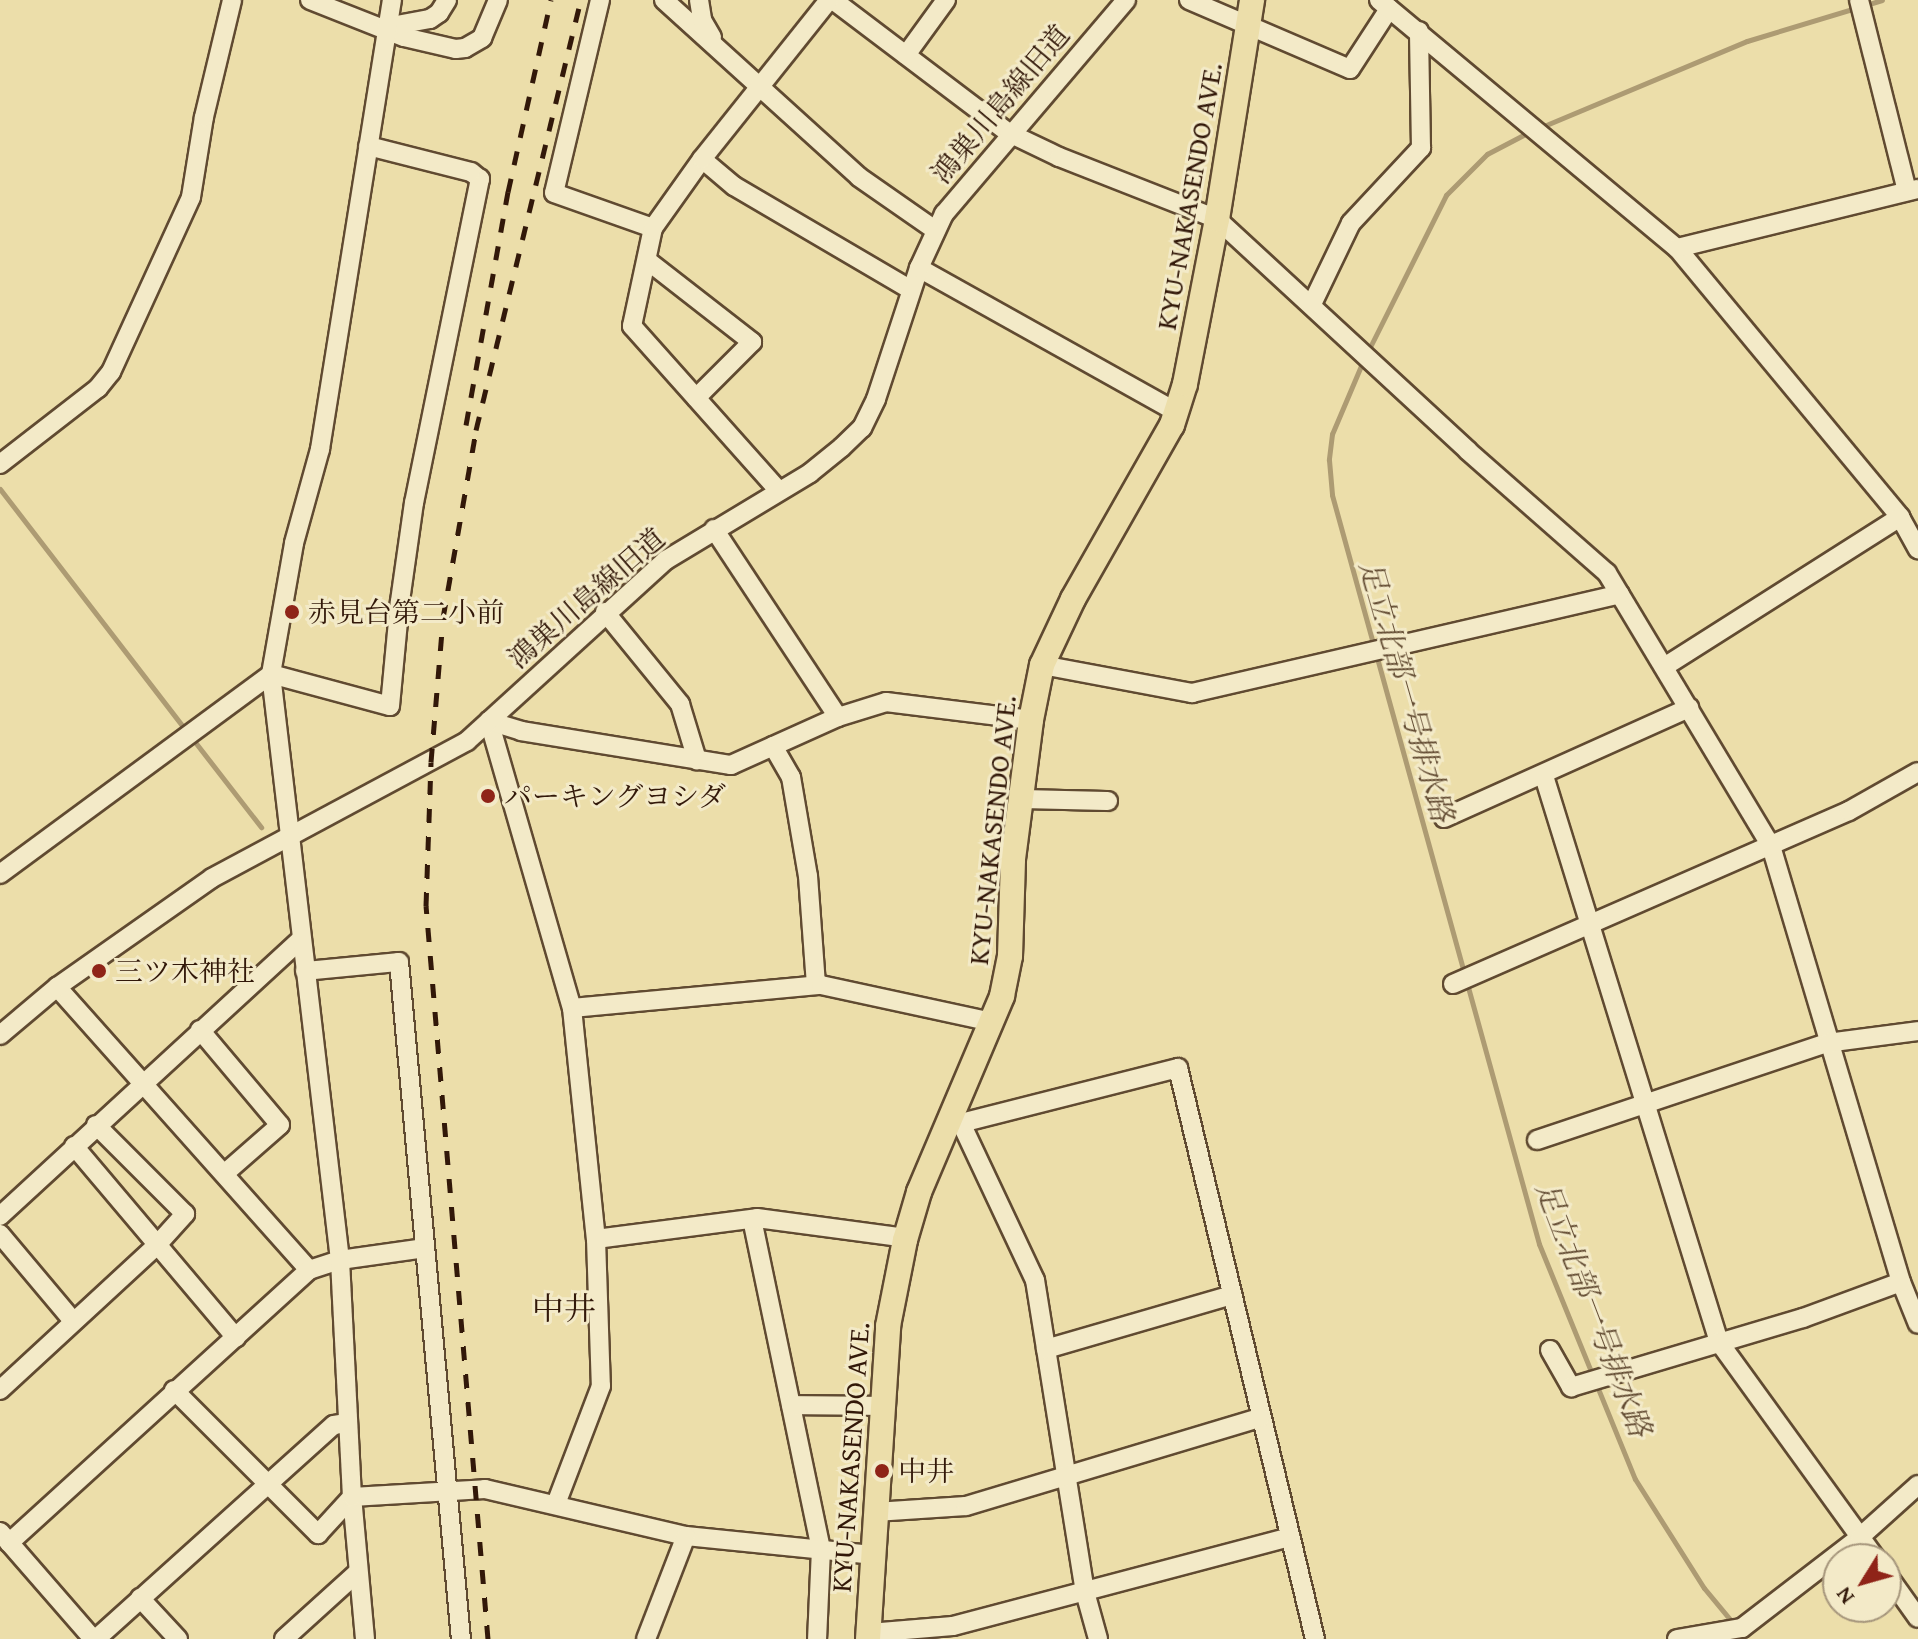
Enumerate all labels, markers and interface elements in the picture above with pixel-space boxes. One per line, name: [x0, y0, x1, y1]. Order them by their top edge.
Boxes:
street label: 鴻巣川島線旧道: [924, 18, 1076, 190]
street label: KYU-NAKASENDO AVE.: [1149, 60, 1229, 332]
street label: 鴻巣川島線旧道: [501, 521, 671, 675]
water label: 足立北部一号排水路: [1352, 556, 1462, 826]
place label: 赤見台第二小前: [308, 595, 504, 629]
marker: 赤見台第二小前: [283, 603, 301, 621]
street label: KYU-NAKASENDO AVE.: [961, 694, 1023, 966]
place label: パーキングヨシダ: [504, 779, 728, 813]
marker: パーキングヨシダ: [479, 787, 497, 805]
place label: 三ツ木神社: [115, 954, 255, 988]
marker: 三ツ木神社: [90, 962, 108, 980]
water label: 足立北部一号排水路: [1529, 1177, 1659, 1441]
district label: 中井: [532, 1290, 596, 1328]
street label: KYU-NAKASENDO AVE.: [824, 1321, 876, 1593]
place label: 中井: [898, 1454, 954, 1488]
marker: 中井: [873, 1462, 891, 1480]
north arrow: [1822, 1543, 1902, 1623]
text: N: [1827, 1581, 1862, 1612]

